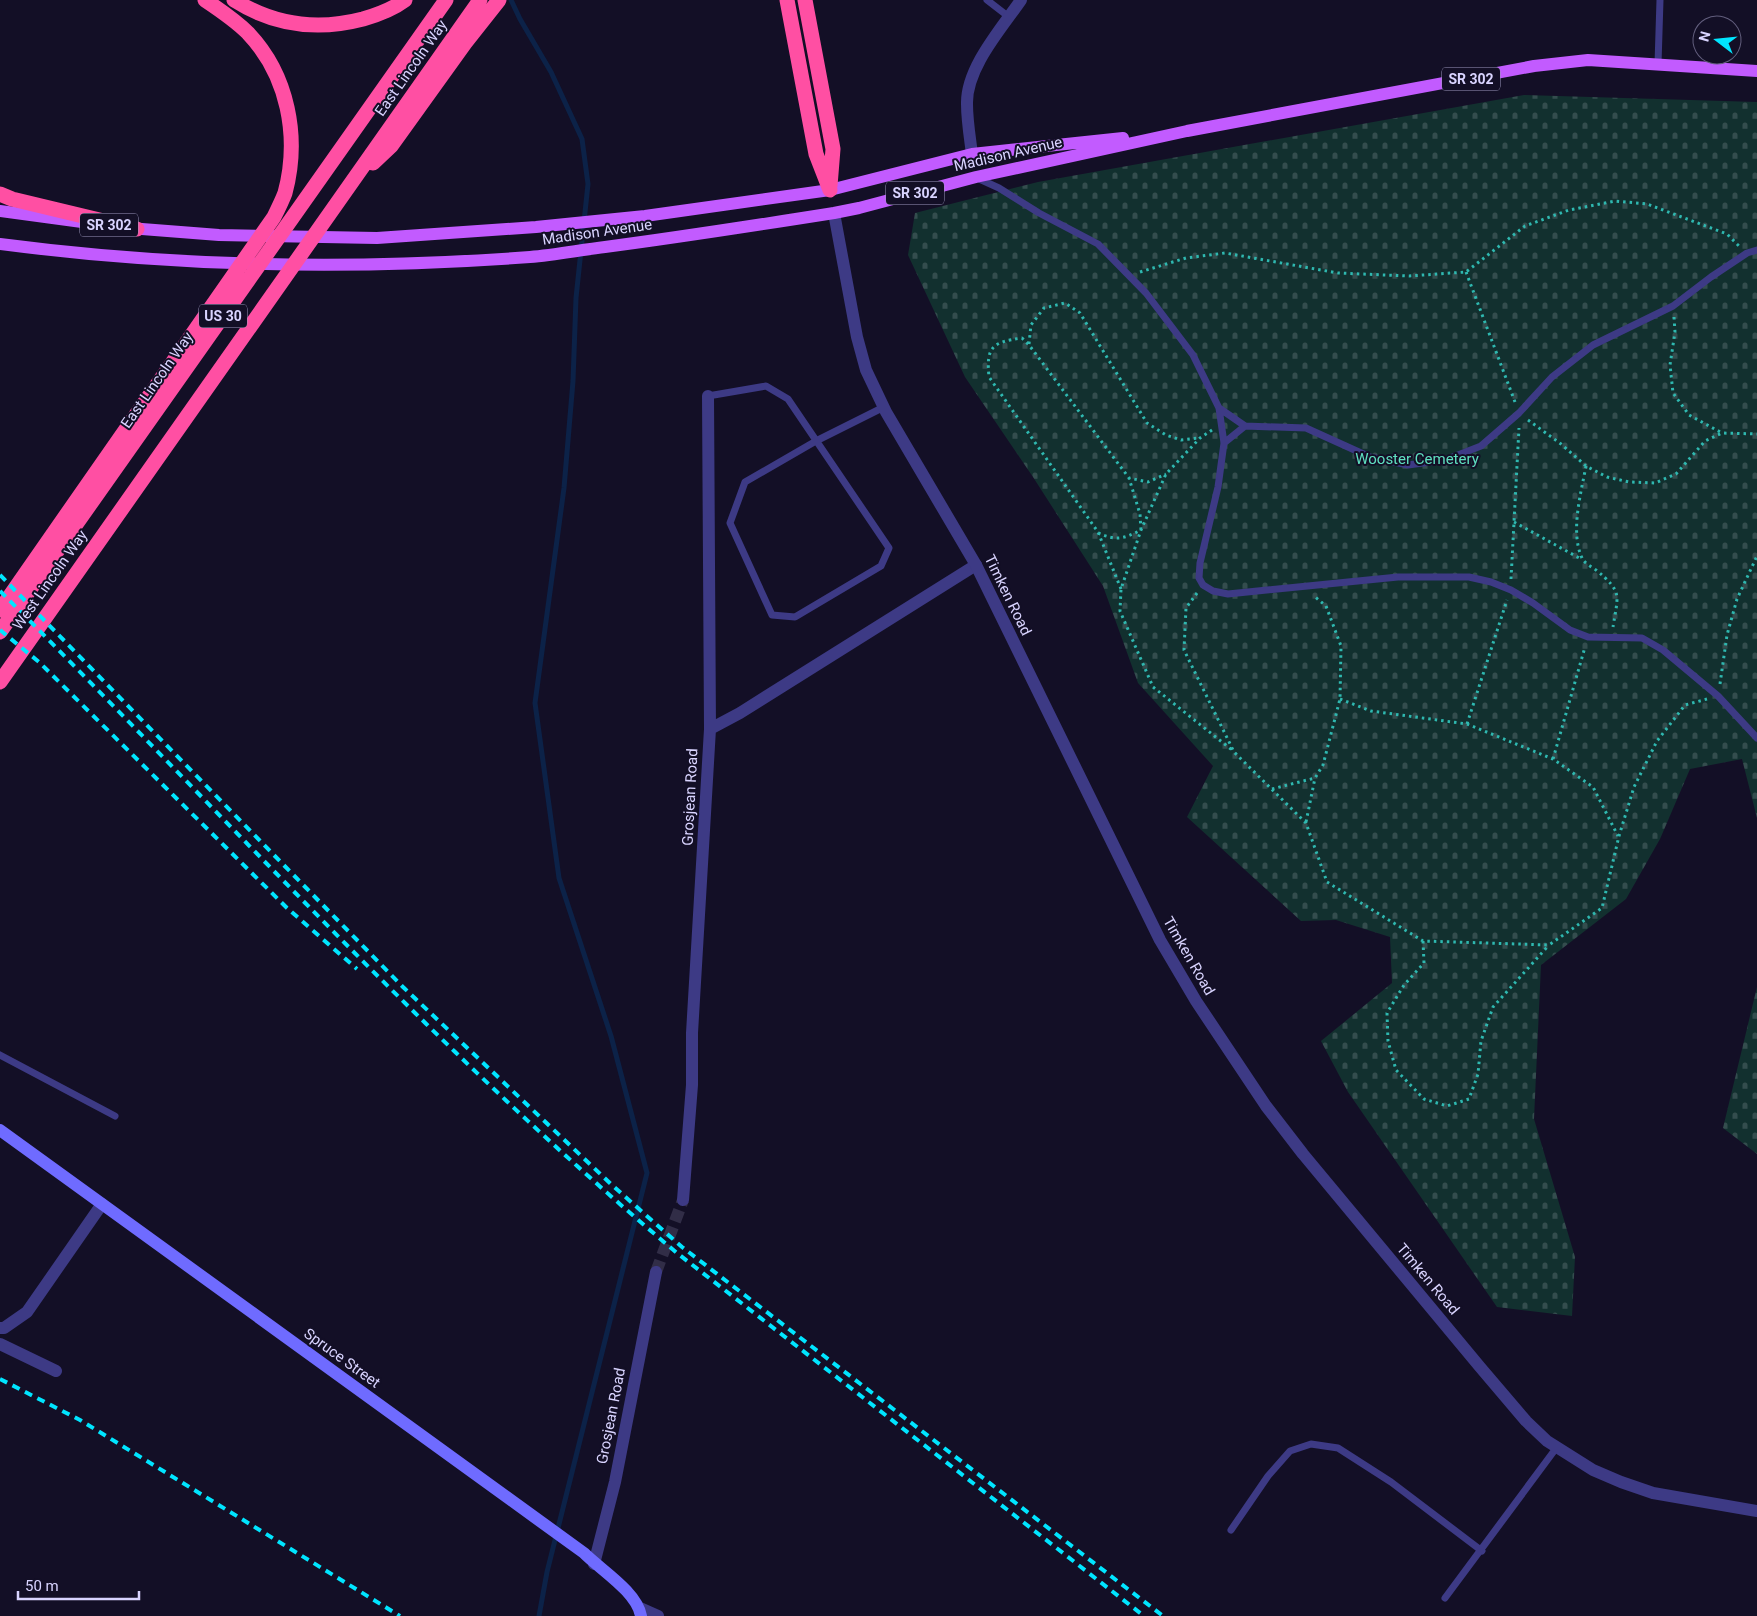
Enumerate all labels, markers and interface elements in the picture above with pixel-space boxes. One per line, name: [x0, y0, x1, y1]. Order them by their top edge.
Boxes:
north arrow: [1692, 15, 1742, 65]
street label: East Lincoln Way: [371, 16, 451, 120]
text: N: [1695, 29, 1714, 43]
road number: SR 302: [1442, 68, 1500, 90]
street label: Madison Avenue: [952, 133, 1064, 175]
road number: SR 302: [886, 182, 944, 204]
road number: SR 302: [80, 214, 138, 236]
street label: Madison Avenue: [541, 215, 653, 249]
road number: US 30: [199, 304, 247, 328]
street label: East Lincoln Way: [117, 328, 197, 432]
park label: Wooster Cemetery: [1355, 450, 1479, 468]
street label: West Lincoln Way: [9, 527, 91, 633]
street label: Timken Road: [981, 552, 1035, 638]
street label: Grosjean Road: [678, 748, 702, 846]
street label: Timken Road: [1159, 914, 1219, 998]
street label: Timken Road: [1393, 1240, 1463, 1318]
street label: Spruce Street: [300, 1324, 384, 1392]
street label: Grosjean Road: [593, 1366, 629, 1466]
scale bar: [18, 1568, 139, 1600]
text: 50 m: [25, 1577, 59, 1595]

